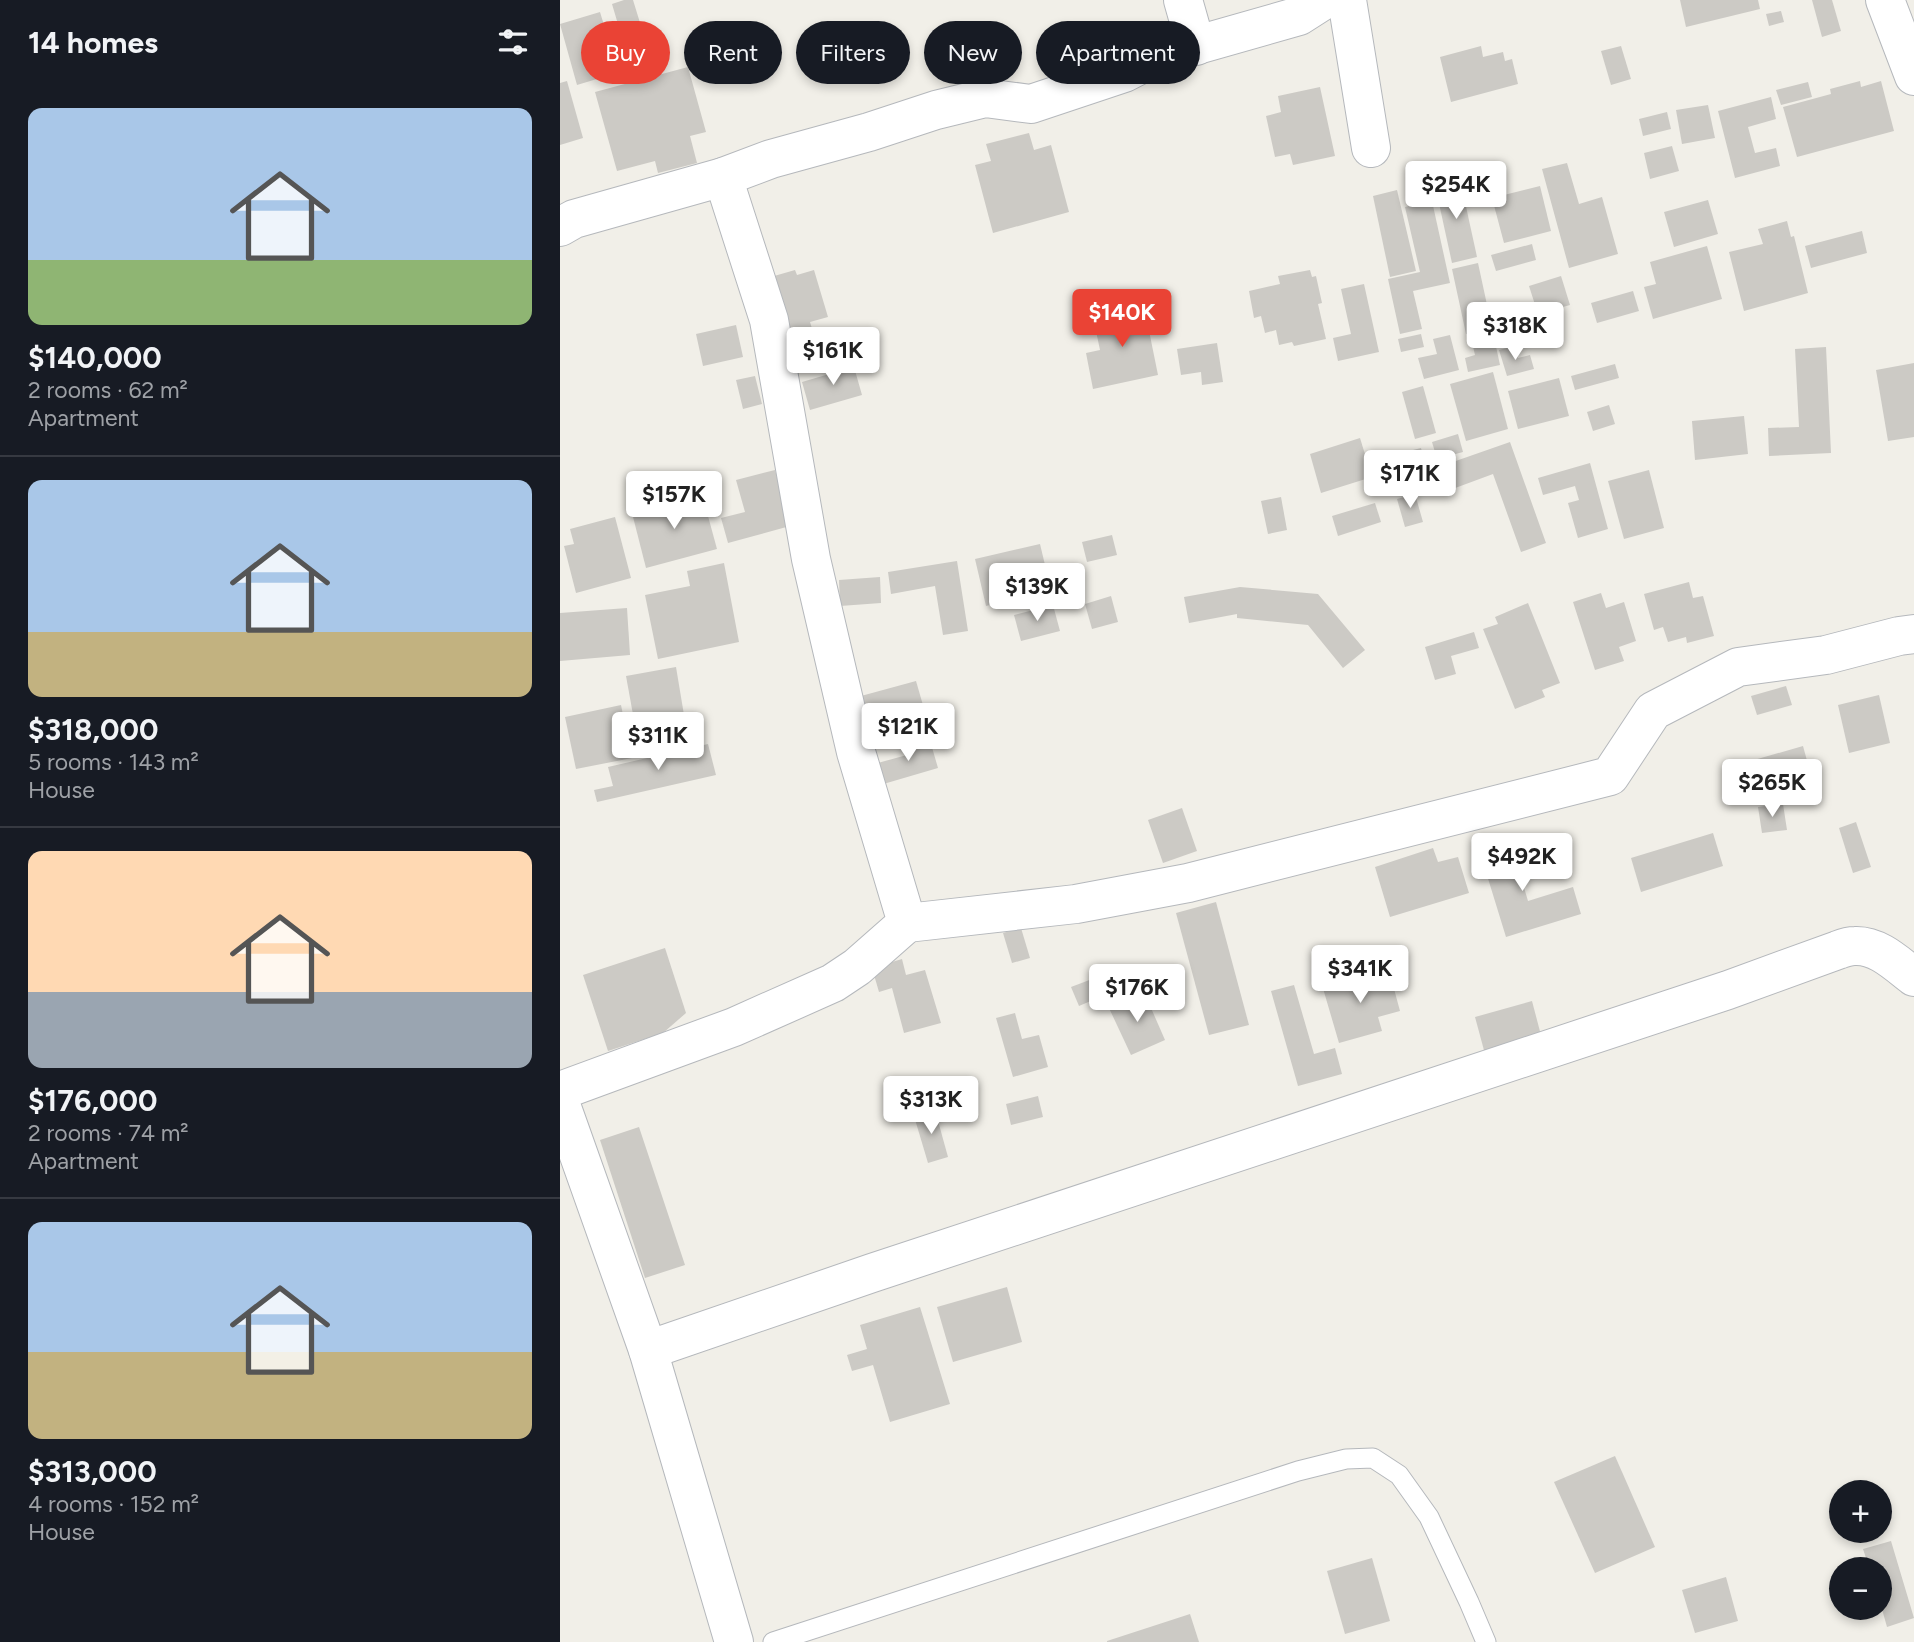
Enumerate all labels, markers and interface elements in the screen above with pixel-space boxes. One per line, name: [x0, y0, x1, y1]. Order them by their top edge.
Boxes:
chip: Buy: [581, 21, 670, 84]
chip: Rent: [684, 21, 782, 84]
chip: Filters: [796, 21, 910, 84]
chip: New: [924, 21, 1022, 84]
chip: Apartment: [1036, 21, 1200, 84]
icon: filters: [494, 23, 532, 61]
text: 14 homes: [28, 24, 158, 61]
icon: home: [217, 153, 343, 279]
pin: $254K: [1407, 162, 1505, 221]
text: $254K: [1421, 170, 1491, 198]
pin: $140K: [1073, 290, 1171, 349]
text: $140K: [1088, 298, 1156, 326]
pin: $318K: [1466, 302, 1564, 362]
text: $318K: [1483, 311, 1547, 339]
pin: $161K: [784, 328, 882, 387]
text: $161K: [803, 336, 863, 364]
text: $140,000: [28, 339, 162, 376]
text: 2 rooms · 62 m²: [28, 376, 188, 404]
text: Apartment: [28, 404, 139, 432]
pin: $171K: [1361, 450, 1459, 510]
text: $171K: [1380, 459, 1440, 487]
pin: $157K: [625, 472, 723, 531]
text: $157K: [642, 480, 706, 508]
icon: home: [217, 525, 343, 651]
pin: $139K: [988, 564, 1086, 623]
text: $139K: [1005, 572, 1069, 600]
pin: $121K: [859, 704, 957, 763]
text: $318,000: [28, 711, 158, 748]
pin: $311K: [609, 712, 707, 772]
text: $121K: [878, 712, 938, 740]
text: $311K: [628, 721, 688, 749]
text: 5 rooms · 143 m²: [28, 748, 199, 776]
pin: $265K: [1723, 760, 1821, 819]
text: $265K: [1738, 768, 1806, 796]
text: House: [28, 776, 95, 804]
pin: $492K: [1473, 834, 1571, 893]
text: $492K: [1487, 842, 1557, 870]
icon: home: [217, 896, 343, 1022]
pin: $341K: [1311, 946, 1409, 1005]
text: $341K: [1327, 954, 1393, 982]
pin: $176K: [1088, 964, 1186, 1024]
text: $176K: [1105, 973, 1169, 1001]
pin: $313K: [882, 1076, 980, 1136]
text: $176,000: [28, 1082, 157, 1119]
text: $313K: [899, 1085, 963, 1113]
text: 2 rooms · 74 m²: [28, 1119, 189, 1147]
text: Apartment: [28, 1147, 139, 1175]
icon: home: [217, 1267, 343, 1393]
text: $313,000: [28, 1453, 157, 1490]
map controls: [1829, 1480, 1892, 1620]
button: +: [1829, 1480, 1892, 1543]
text: 4 rooms · 152 m²: [28, 1490, 199, 1518]
text: House: [28, 1518, 95, 1546]
button: −: [1829, 1557, 1892, 1620]

